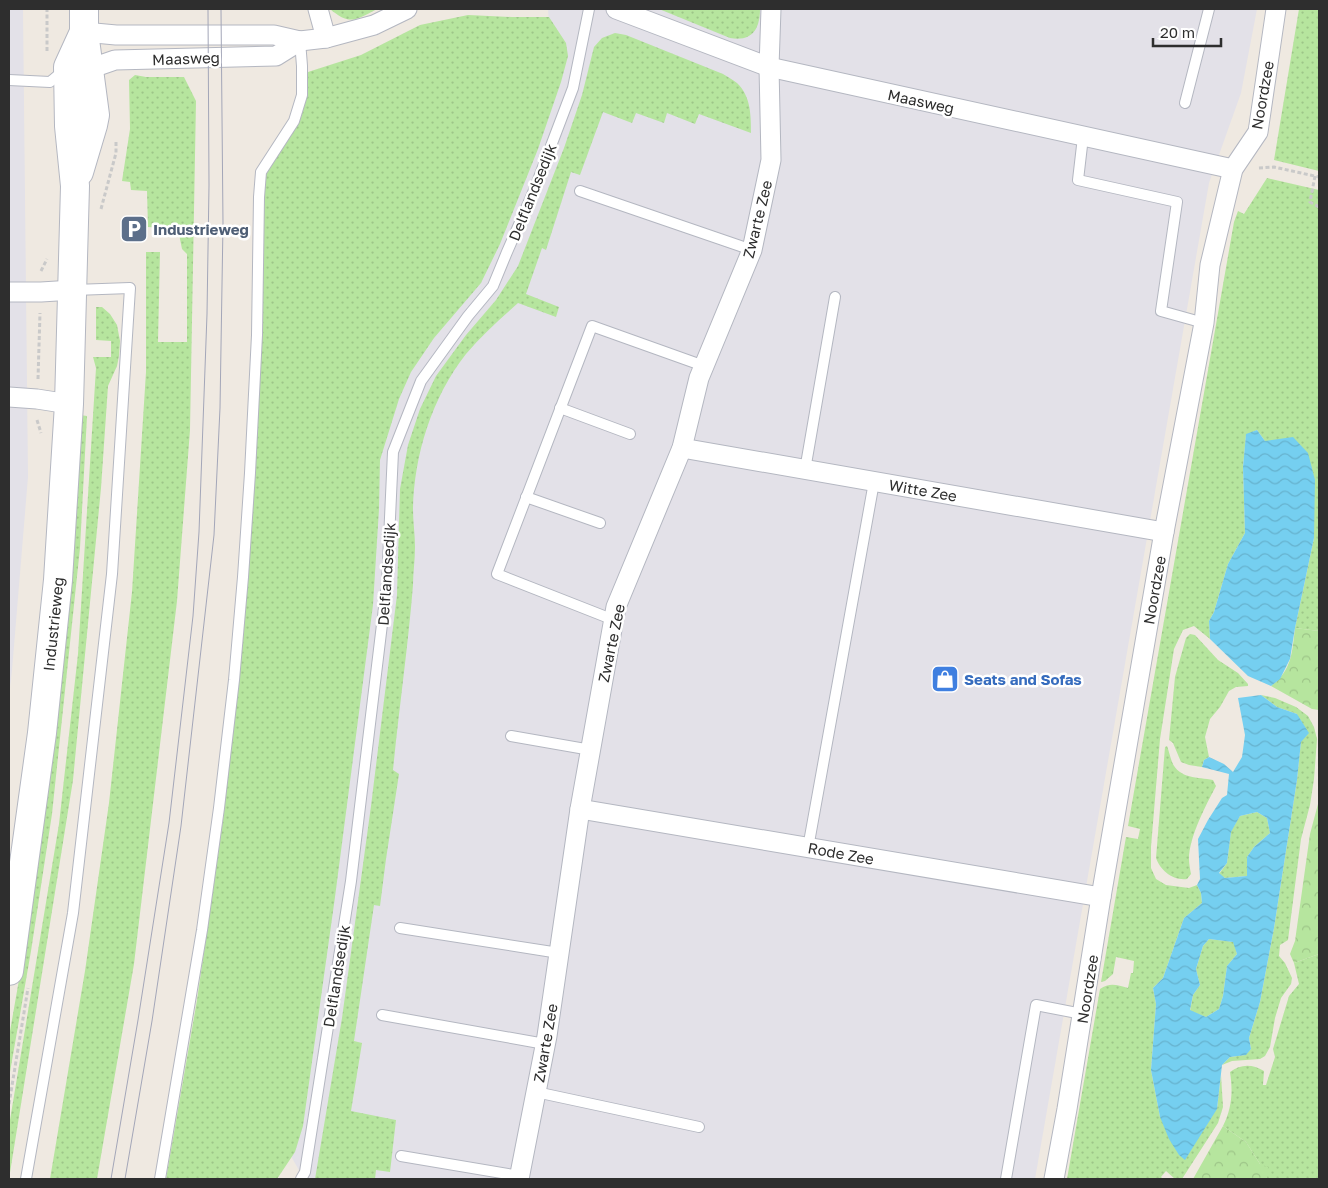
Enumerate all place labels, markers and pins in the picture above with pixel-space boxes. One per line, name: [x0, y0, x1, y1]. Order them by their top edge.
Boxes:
parking icon: Industrieweg: [119, 214, 149, 244]
place label: Industrieweg: [153, 220, 249, 238]
shop icon: Seats and Sofas: [930, 664, 960, 694]
place label: Seats and Sofas: [964, 670, 1082, 688]

